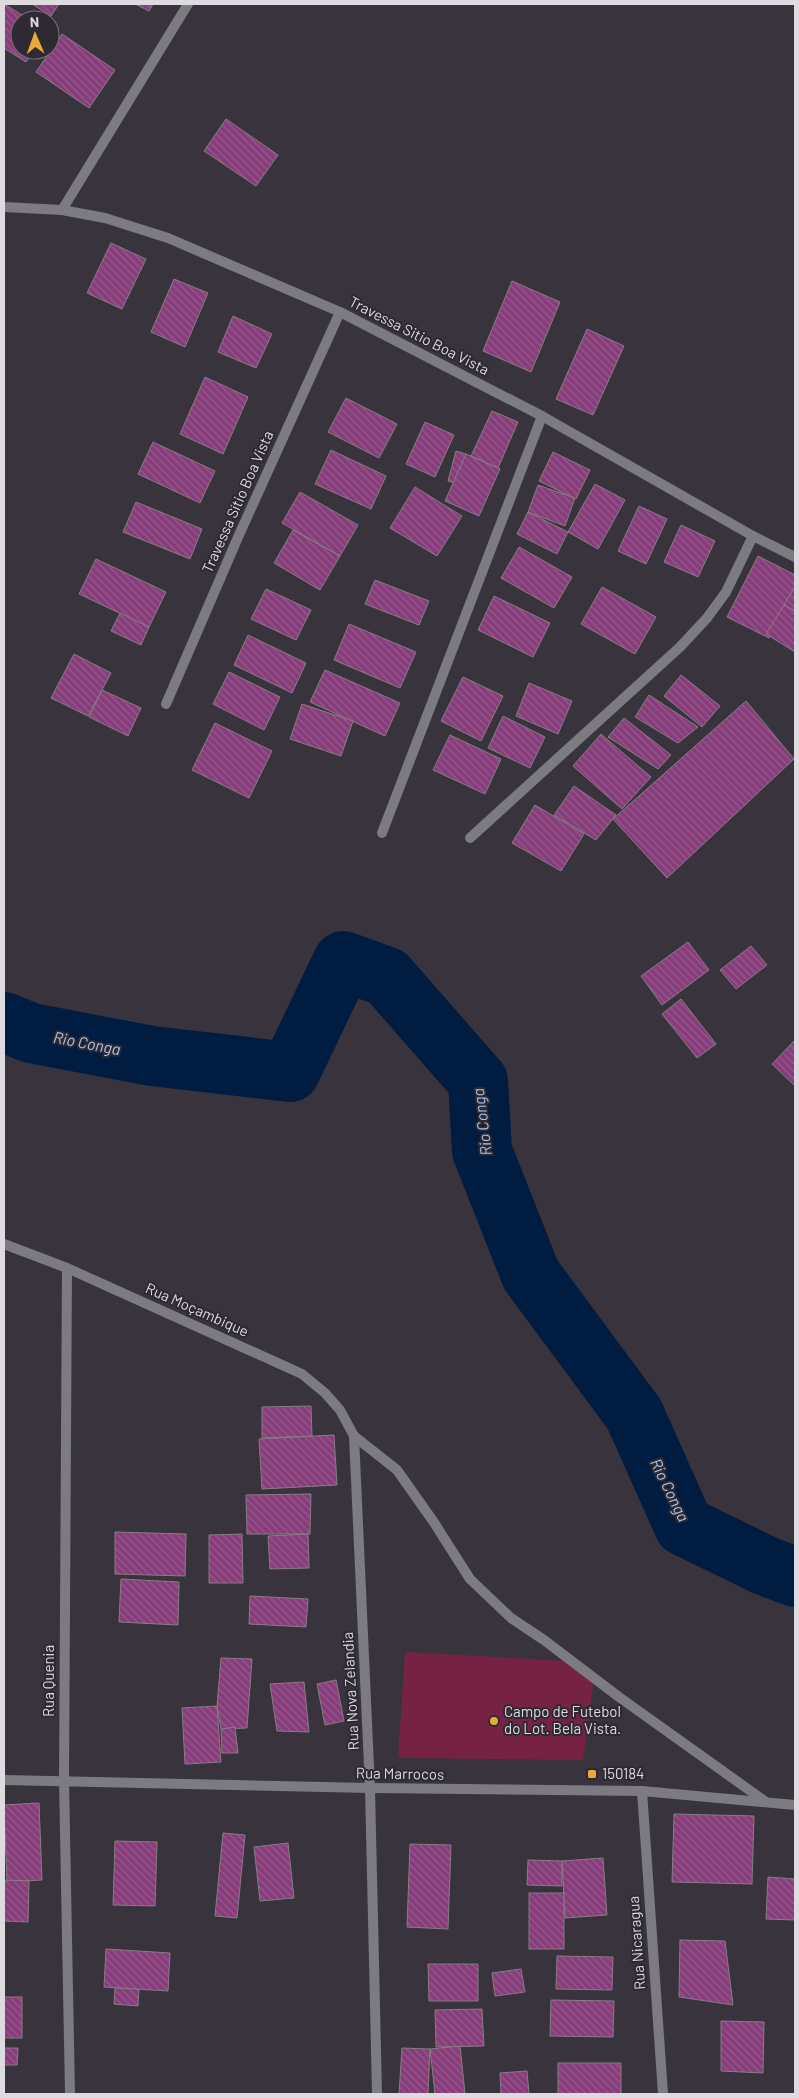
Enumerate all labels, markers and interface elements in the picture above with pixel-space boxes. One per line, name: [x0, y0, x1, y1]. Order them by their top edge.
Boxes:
north arrow: [10, 10, 60, 60]
text: N: [30, 13, 39, 30]
street label: Travessa Sitio Boa Vista: [346, 292, 492, 378]
street label: Travessa Sítio Boa Vista: [198, 428, 277, 576]
water label: Rio Conga: [52, 1027, 122, 1058]
water label: Rio Conga: [468, 1087, 495, 1157]
street label: Rua Moçambique: [143, 1278, 252, 1340]
water label: Rio Conga: [647, 1455, 694, 1525]
street label: Rua Nova Zelandia: [338, 1631, 362, 1751]
street label: Rua Quenia: [39, 1645, 57, 1717]
place label: Campo de Futebol do Lot. Bela Vista.: [504, 1702, 621, 1737]
marker: Campo de Futebol do Lot. Bela Vista.: [488, 1715, 500, 1727]
street label: Rua Marrocos: [356, 1763, 444, 1783]
place label: 150184: [602, 1764, 644, 1782]
marker: 150184: [586, 1768, 598, 1780]
street label: Rua Nicaragua: [624, 1895, 648, 1991]

